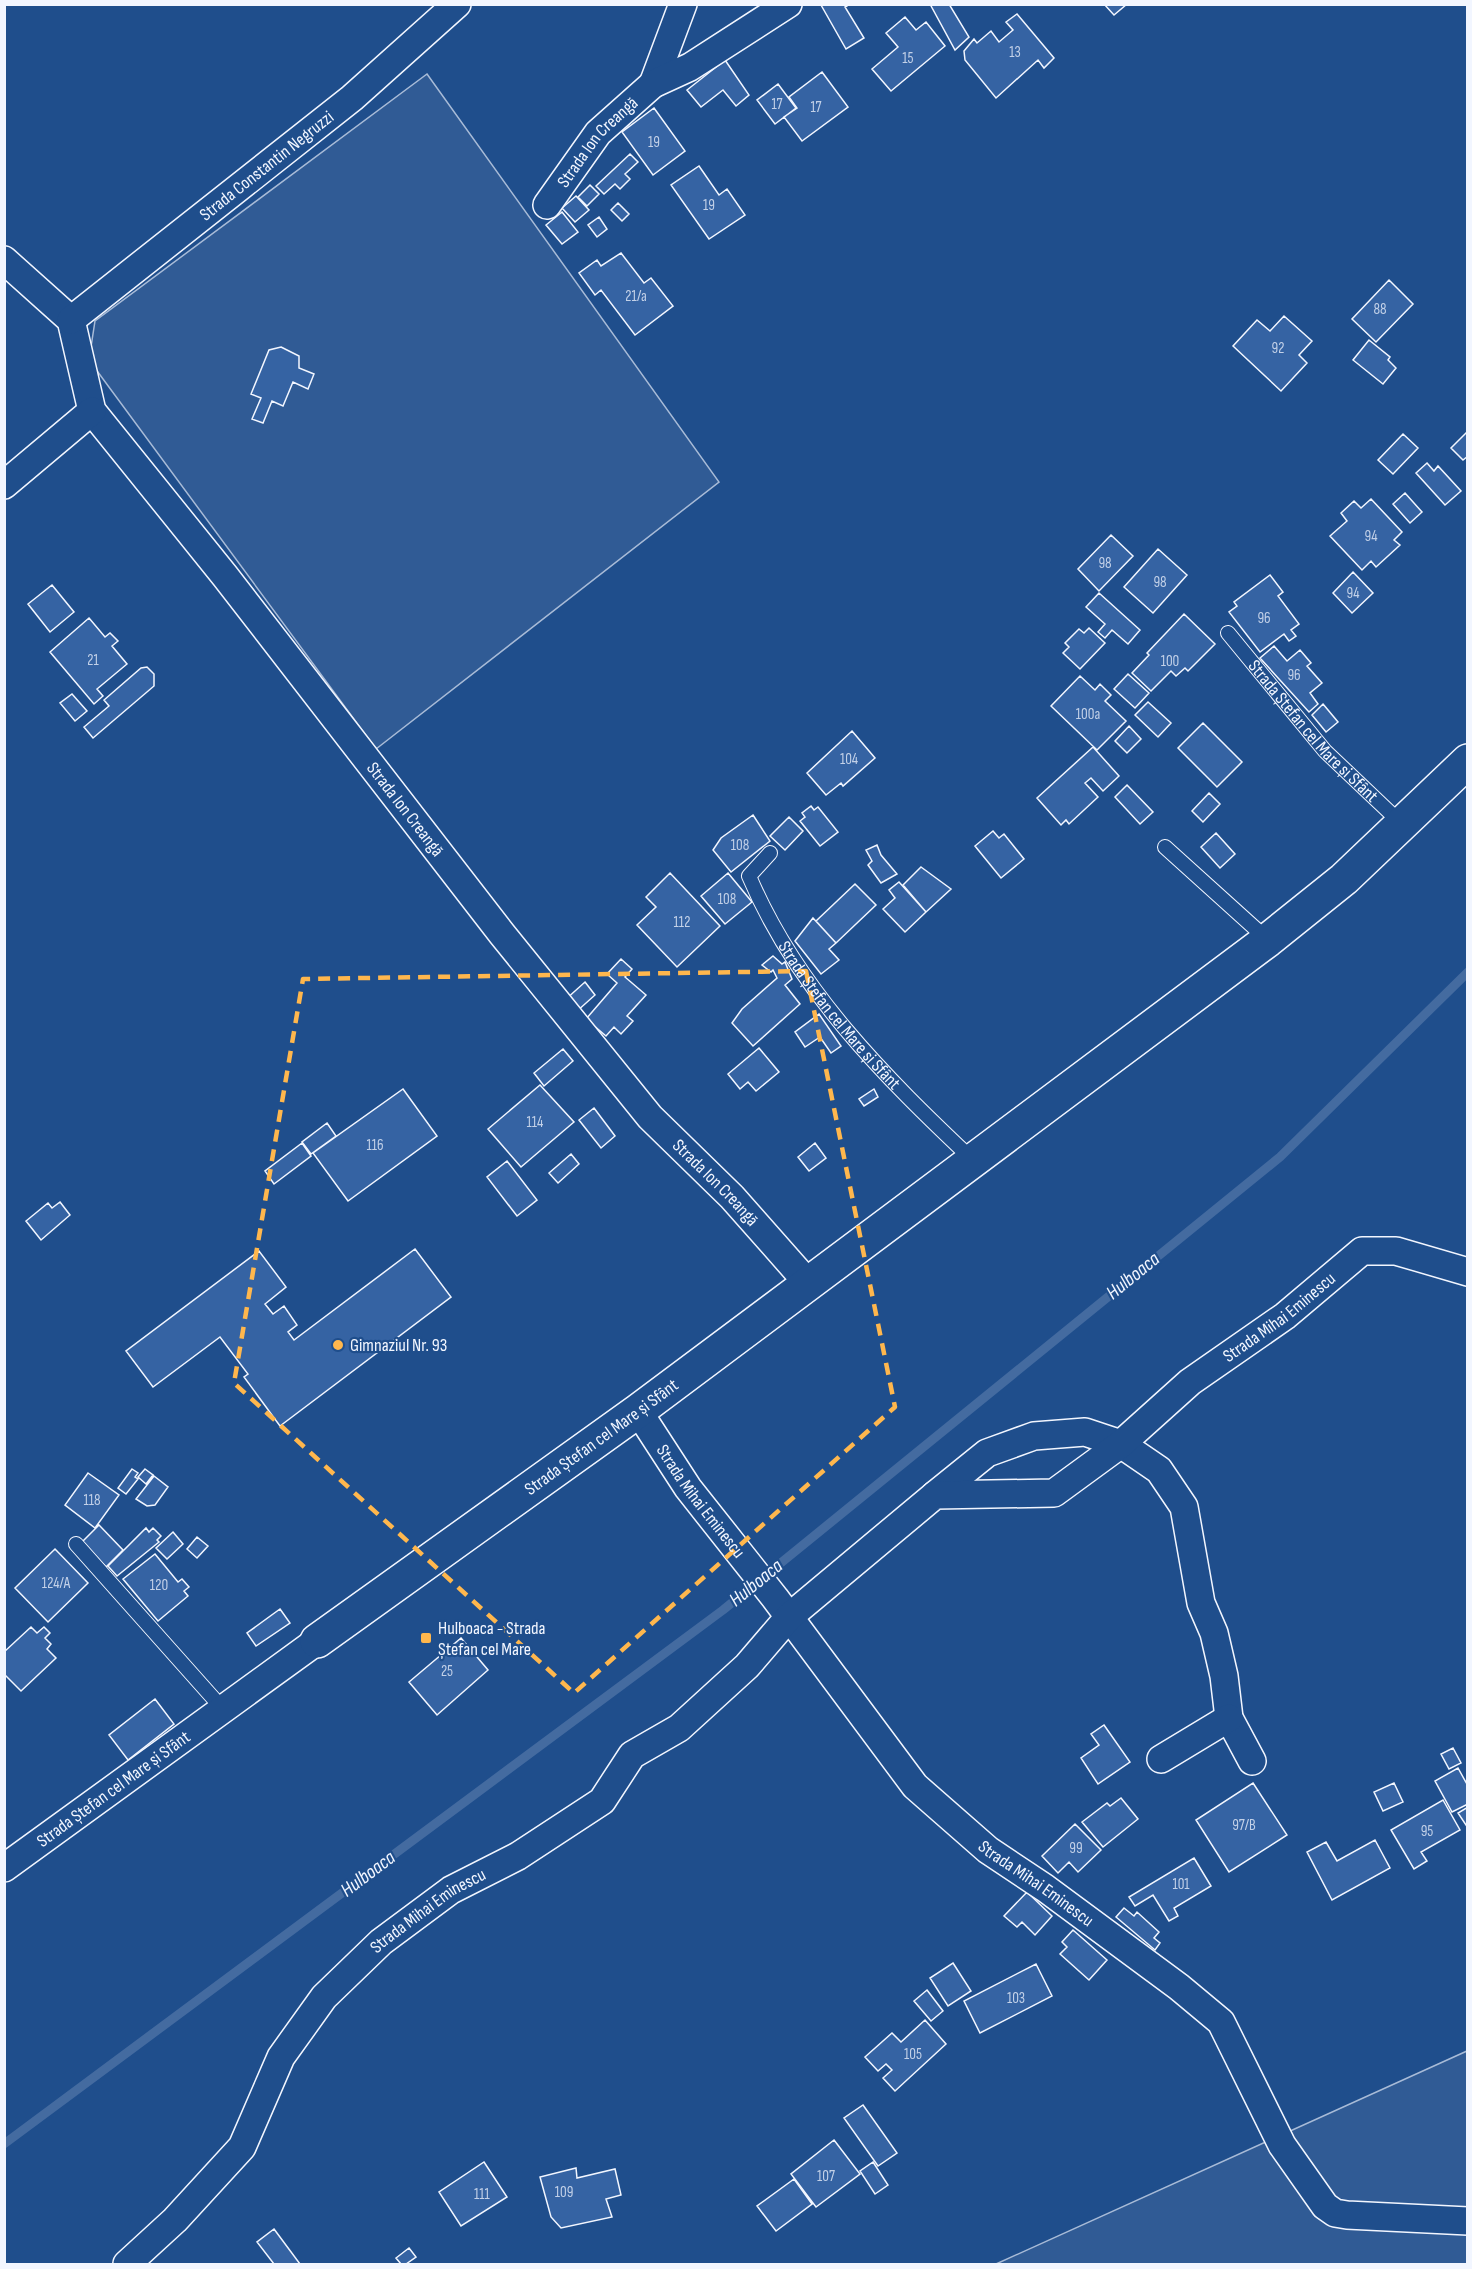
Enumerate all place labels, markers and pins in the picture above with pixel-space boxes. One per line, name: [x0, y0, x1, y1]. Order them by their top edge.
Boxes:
place label: Gimnaziul Nr. 93: [350, 1335, 447, 1356]
marker: Gimnaziul Nr. 93: [331, 1338, 345, 1352]
place label: Hulboaca - Strada Ștefan cel Mare: [438, 1618, 546, 1660]
marker: Hulboaca - Strada Ștefan cel Mare: [419, 1631, 433, 1645]

